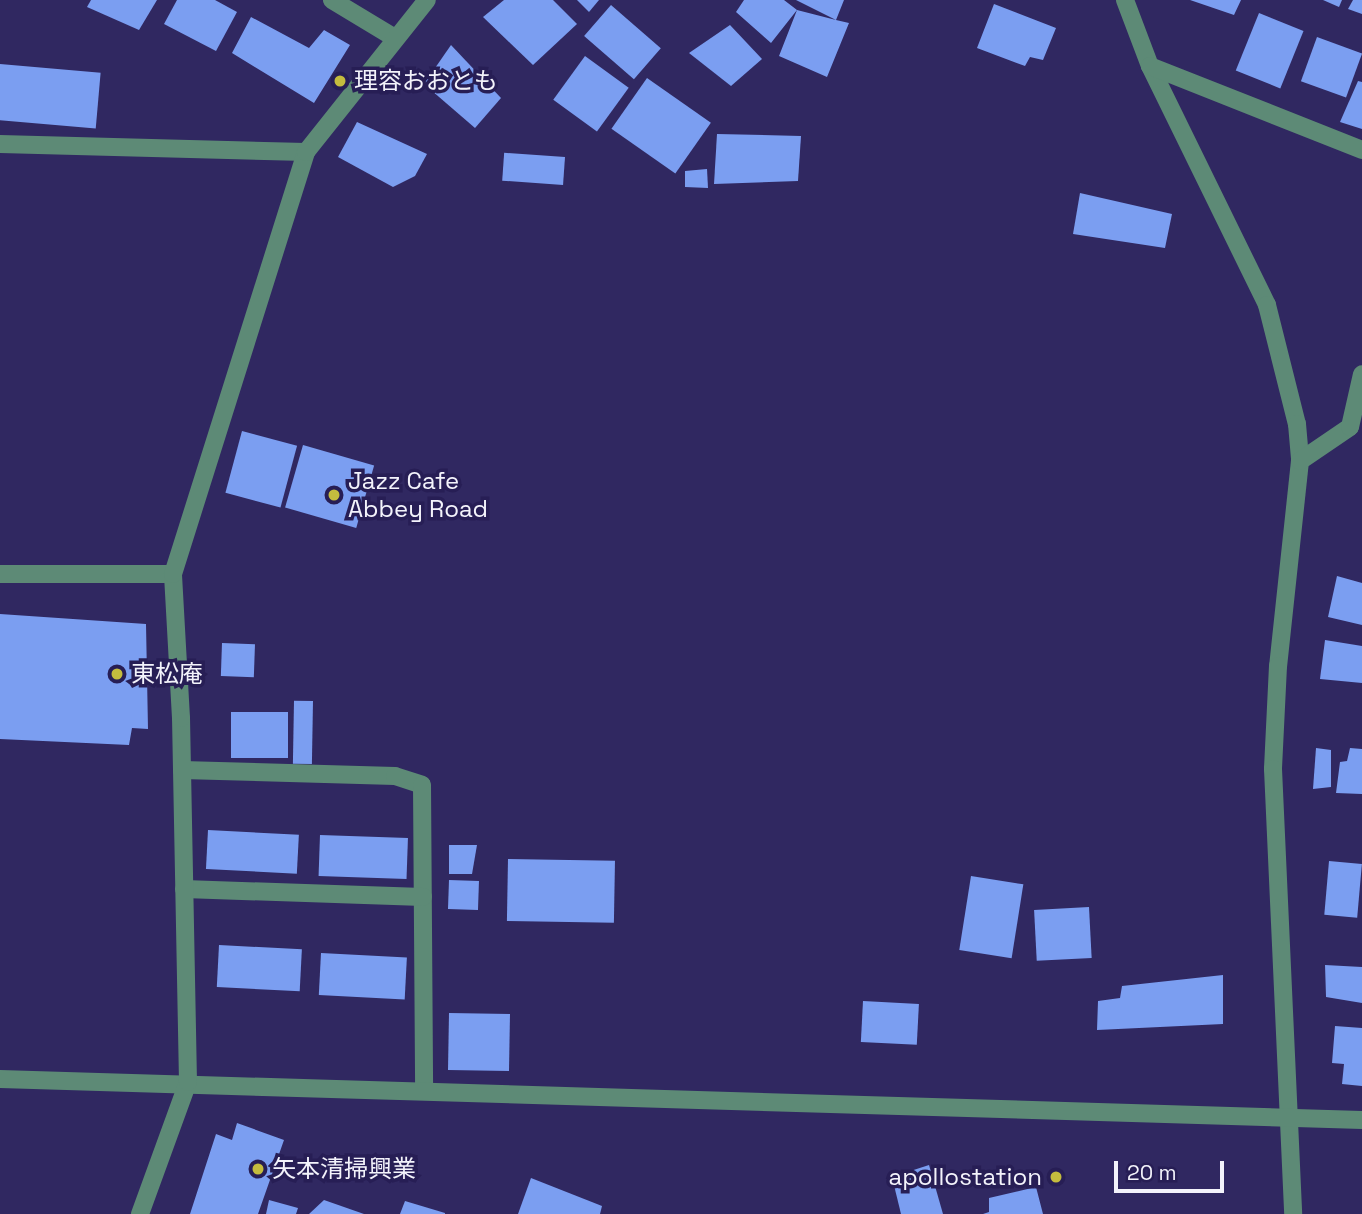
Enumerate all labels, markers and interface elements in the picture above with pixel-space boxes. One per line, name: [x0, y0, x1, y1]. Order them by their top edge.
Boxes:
place label: 理容おおとも: [354, 67, 498, 95]
marker: 理容おおとも: [332, 73, 348, 89]
place label: Jazz Cafe Abbey Road: [348, 467, 488, 523]
marker: Jazz Cafe Abbey Road: [326, 487, 342, 503]
place label: 東松庵: [131, 660, 203, 688]
marker: 東松庵: [109, 666, 125, 682]
scale bar: [1117, 1148, 1227, 1192]
place label: 矢本清掃興業: [272, 1155, 416, 1183]
text: 20 m: [1127, 1159, 1177, 1186]
marker: 矢本清掃興業: [250, 1161, 266, 1177]
place label: apollostation: [888, 1163, 1042, 1191]
marker: apollostation: [1048, 1169, 1064, 1185]

